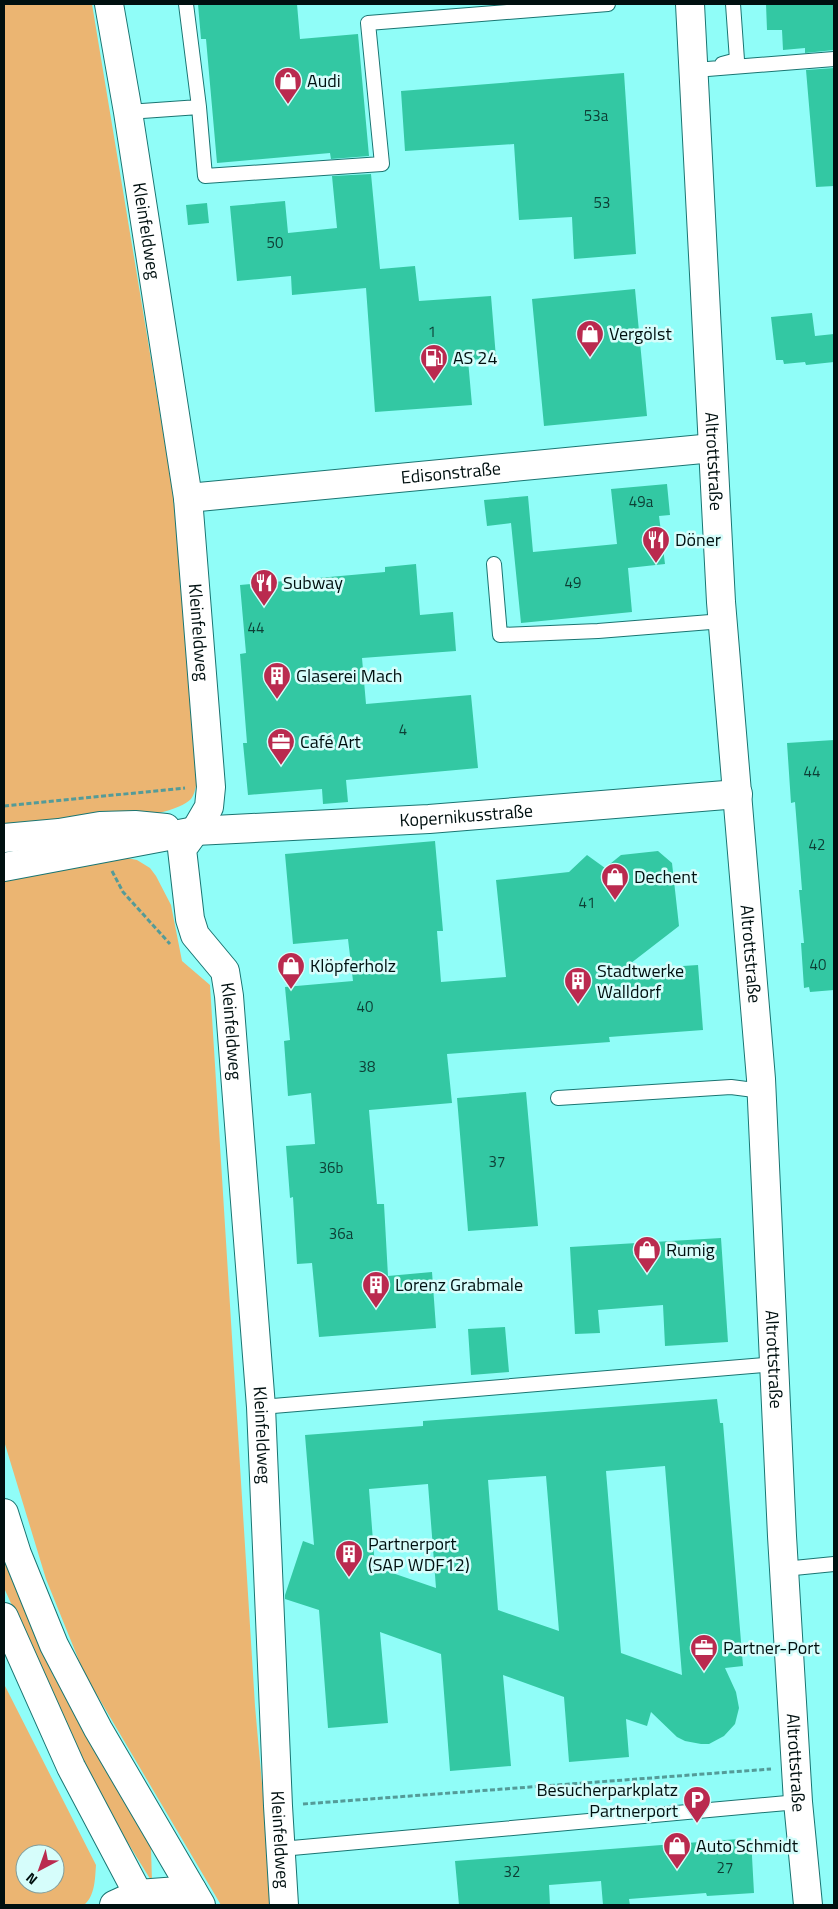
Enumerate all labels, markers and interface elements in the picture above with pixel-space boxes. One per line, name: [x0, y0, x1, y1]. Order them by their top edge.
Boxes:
shop icon: Audi: [273, 66, 303, 105]
place label: Audi: [307, 67, 341, 94]
house number: 53a: [584, 104, 609, 127]
street label: Kleinfeldweg: [126, 180, 168, 281]
house number: 53: [594, 191, 610, 214]
house number: 50: [267, 231, 283, 254]
shop icon: Vergölst: [575, 319, 605, 358]
house number: 1: [428, 320, 436, 343]
place label: Vergölst: [609, 320, 672, 347]
fuel station icon: AS 24: [419, 343, 449, 382]
place label: AS 24: [453, 344, 497, 371]
street label: Altrottstraße: [698, 411, 730, 511]
street label: Edisonstraße: [400, 454, 502, 491]
house number: 49a: [629, 490, 654, 513]
restaurant icon: Döner: [641, 525, 671, 564]
place label: Döner: [675, 526, 721, 553]
restaurant icon: Subway: [249, 568, 279, 607]
place label: Subway: [283, 569, 343, 596]
house number: 49: [565, 571, 581, 594]
street label: Kleinfeldweg: [182, 582, 217, 682]
house number: 44: [248, 616, 264, 639]
building icon: Glaserei Mach: [262, 661, 292, 700]
place label: Glaserei Mach: [296, 662, 402, 689]
house number: 4: [399, 718, 407, 741]
office icon: Café Art: [266, 727, 296, 766]
place label: Café Art: [300, 728, 362, 755]
house number: 44: [804, 760, 820, 783]
street label: Kopernikusstraße: [399, 797, 534, 834]
house number: 42: [809, 833, 825, 856]
shop icon: Dechent: [600, 862, 630, 901]
place label: Dechent: [634, 863, 698, 890]
house number: 41: [579, 891, 595, 914]
street label: Altrottstraße: [733, 904, 769, 1004]
shop icon: Klöpferholz: [276, 951, 306, 990]
place label: Klöpferholz: [310, 952, 396, 979]
house number: 40: [810, 953, 826, 976]
place label: Stadtwerke Walldorf: [597, 957, 684, 1005]
building icon: Stadtwerke Walldorf: [563, 966, 593, 1005]
street label: Kleinfeldweg: [214, 980, 249, 1081]
house number: 40: [357, 995, 373, 1018]
house number: 38: [359, 1055, 375, 1078]
house number: 37: [489, 1150, 505, 1173]
house number: 36b: [319, 1156, 343, 1179]
house number: 36a: [329, 1222, 354, 1245]
shop icon: Rumig: [632, 1235, 662, 1274]
place label: Rumig: [666, 1236, 715, 1263]
building icon: Lorenz Grabmale: [361, 1270, 391, 1309]
place label: Lorenz Grabmale: [395, 1271, 523, 1298]
street label: Altrottstraße: [759, 1309, 790, 1409]
street label: Kleinfeldweg: [246, 1385, 278, 1484]
place label: Partnerport (SAP WDF12): [368, 1530, 470, 1578]
building icon: Partnerport (SAP WDF12): [334, 1539, 364, 1578]
office icon: Partner-Port: [689, 1633, 719, 1672]
place label: Partner-Port: [723, 1634, 821, 1661]
street label: Altrottstraße: [780, 1712, 813, 1813]
place label: Besucherparkplatz Partnerport: [537, 1776, 679, 1824]
parking icon: Besucherparkplatz Partnerport: [682, 1785, 712, 1824]
street label: Kleinfeldweg: [264, 1790, 297, 1889]
shop icon: Auto Schmidt: [662, 1831, 692, 1870]
place label: Auto Schmidt: [696, 1832, 799, 1859]
north arrow: [15, 1844, 65, 1894]
house number: 27: [717, 1856, 733, 1879]
house number: 32: [504, 1860, 520, 1883]
text: N: [21, 1868, 42, 1890]

